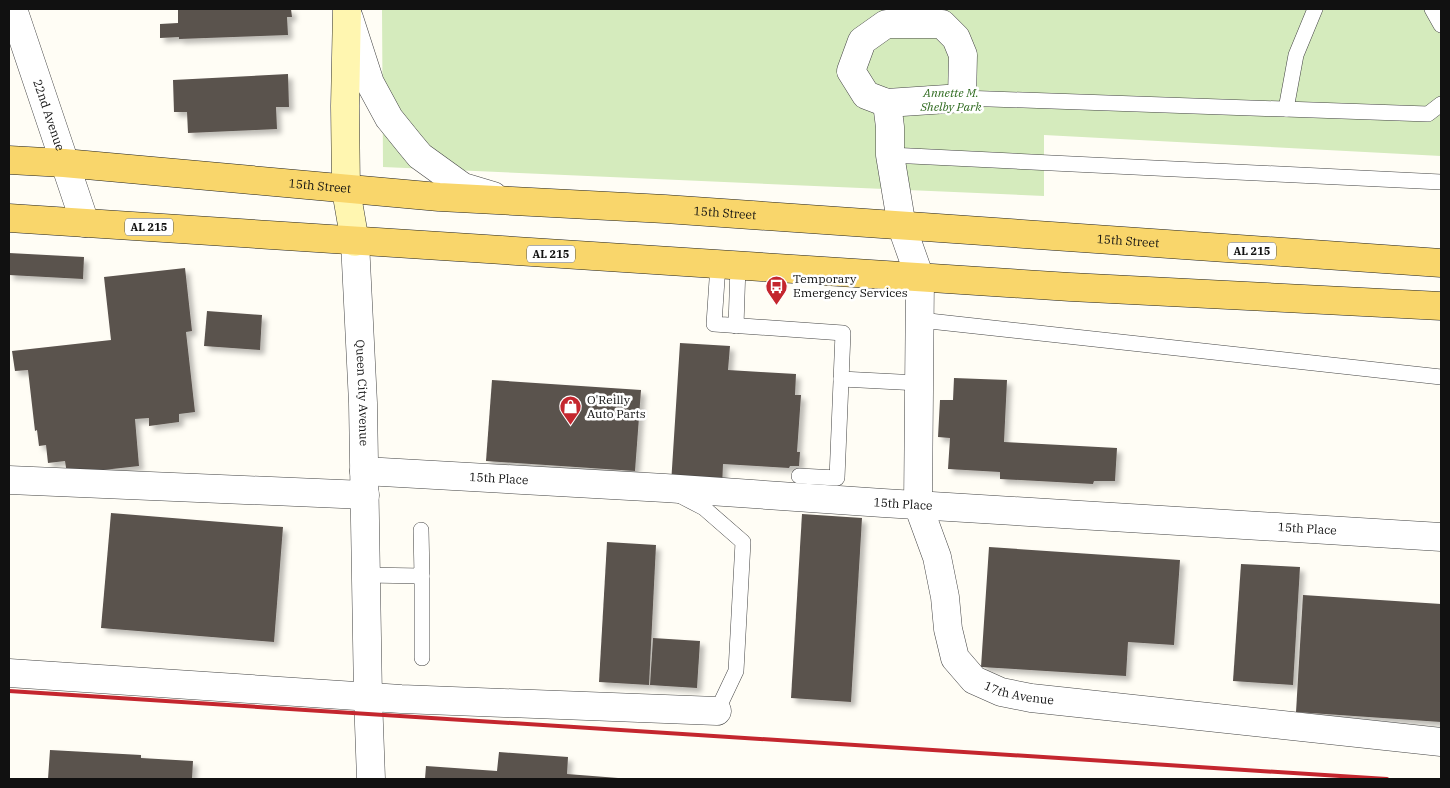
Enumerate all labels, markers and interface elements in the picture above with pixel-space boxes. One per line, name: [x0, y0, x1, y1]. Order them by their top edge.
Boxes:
street label: 22nd Avenue: [30, 77, 68, 153]
park label: Annette M. Shelby Park: [919, 85, 982, 114]
street label: 15th Street: [288, 175, 352, 196]
street label: 15th Street: [693, 203, 757, 222]
road number: AL 215: [125, 218, 173, 236]
street label: 15th Street: [1096, 231, 1160, 250]
road number: AL 215: [1228, 242, 1276, 260]
road number: AL 215: [527, 245, 575, 262]
place label: Temporary Emergency Services: [793, 271, 908, 300]
bus stop icon: Temporary Emergency Services: [765, 274, 789, 305]
street label: Queen City Avenue: [353, 339, 372, 446]
place label: O'Reilly Auto Parts: [587, 392, 646, 421]
shop icon: O'Reilly Auto Parts: [559, 395, 583, 426]
street label: 15th Place: [469, 469, 529, 487]
street label: 15th Place: [873, 494, 933, 513]
street label: 15th Place: [1277, 519, 1337, 538]
street label: 17th Avenue: [982, 678, 1055, 707]

